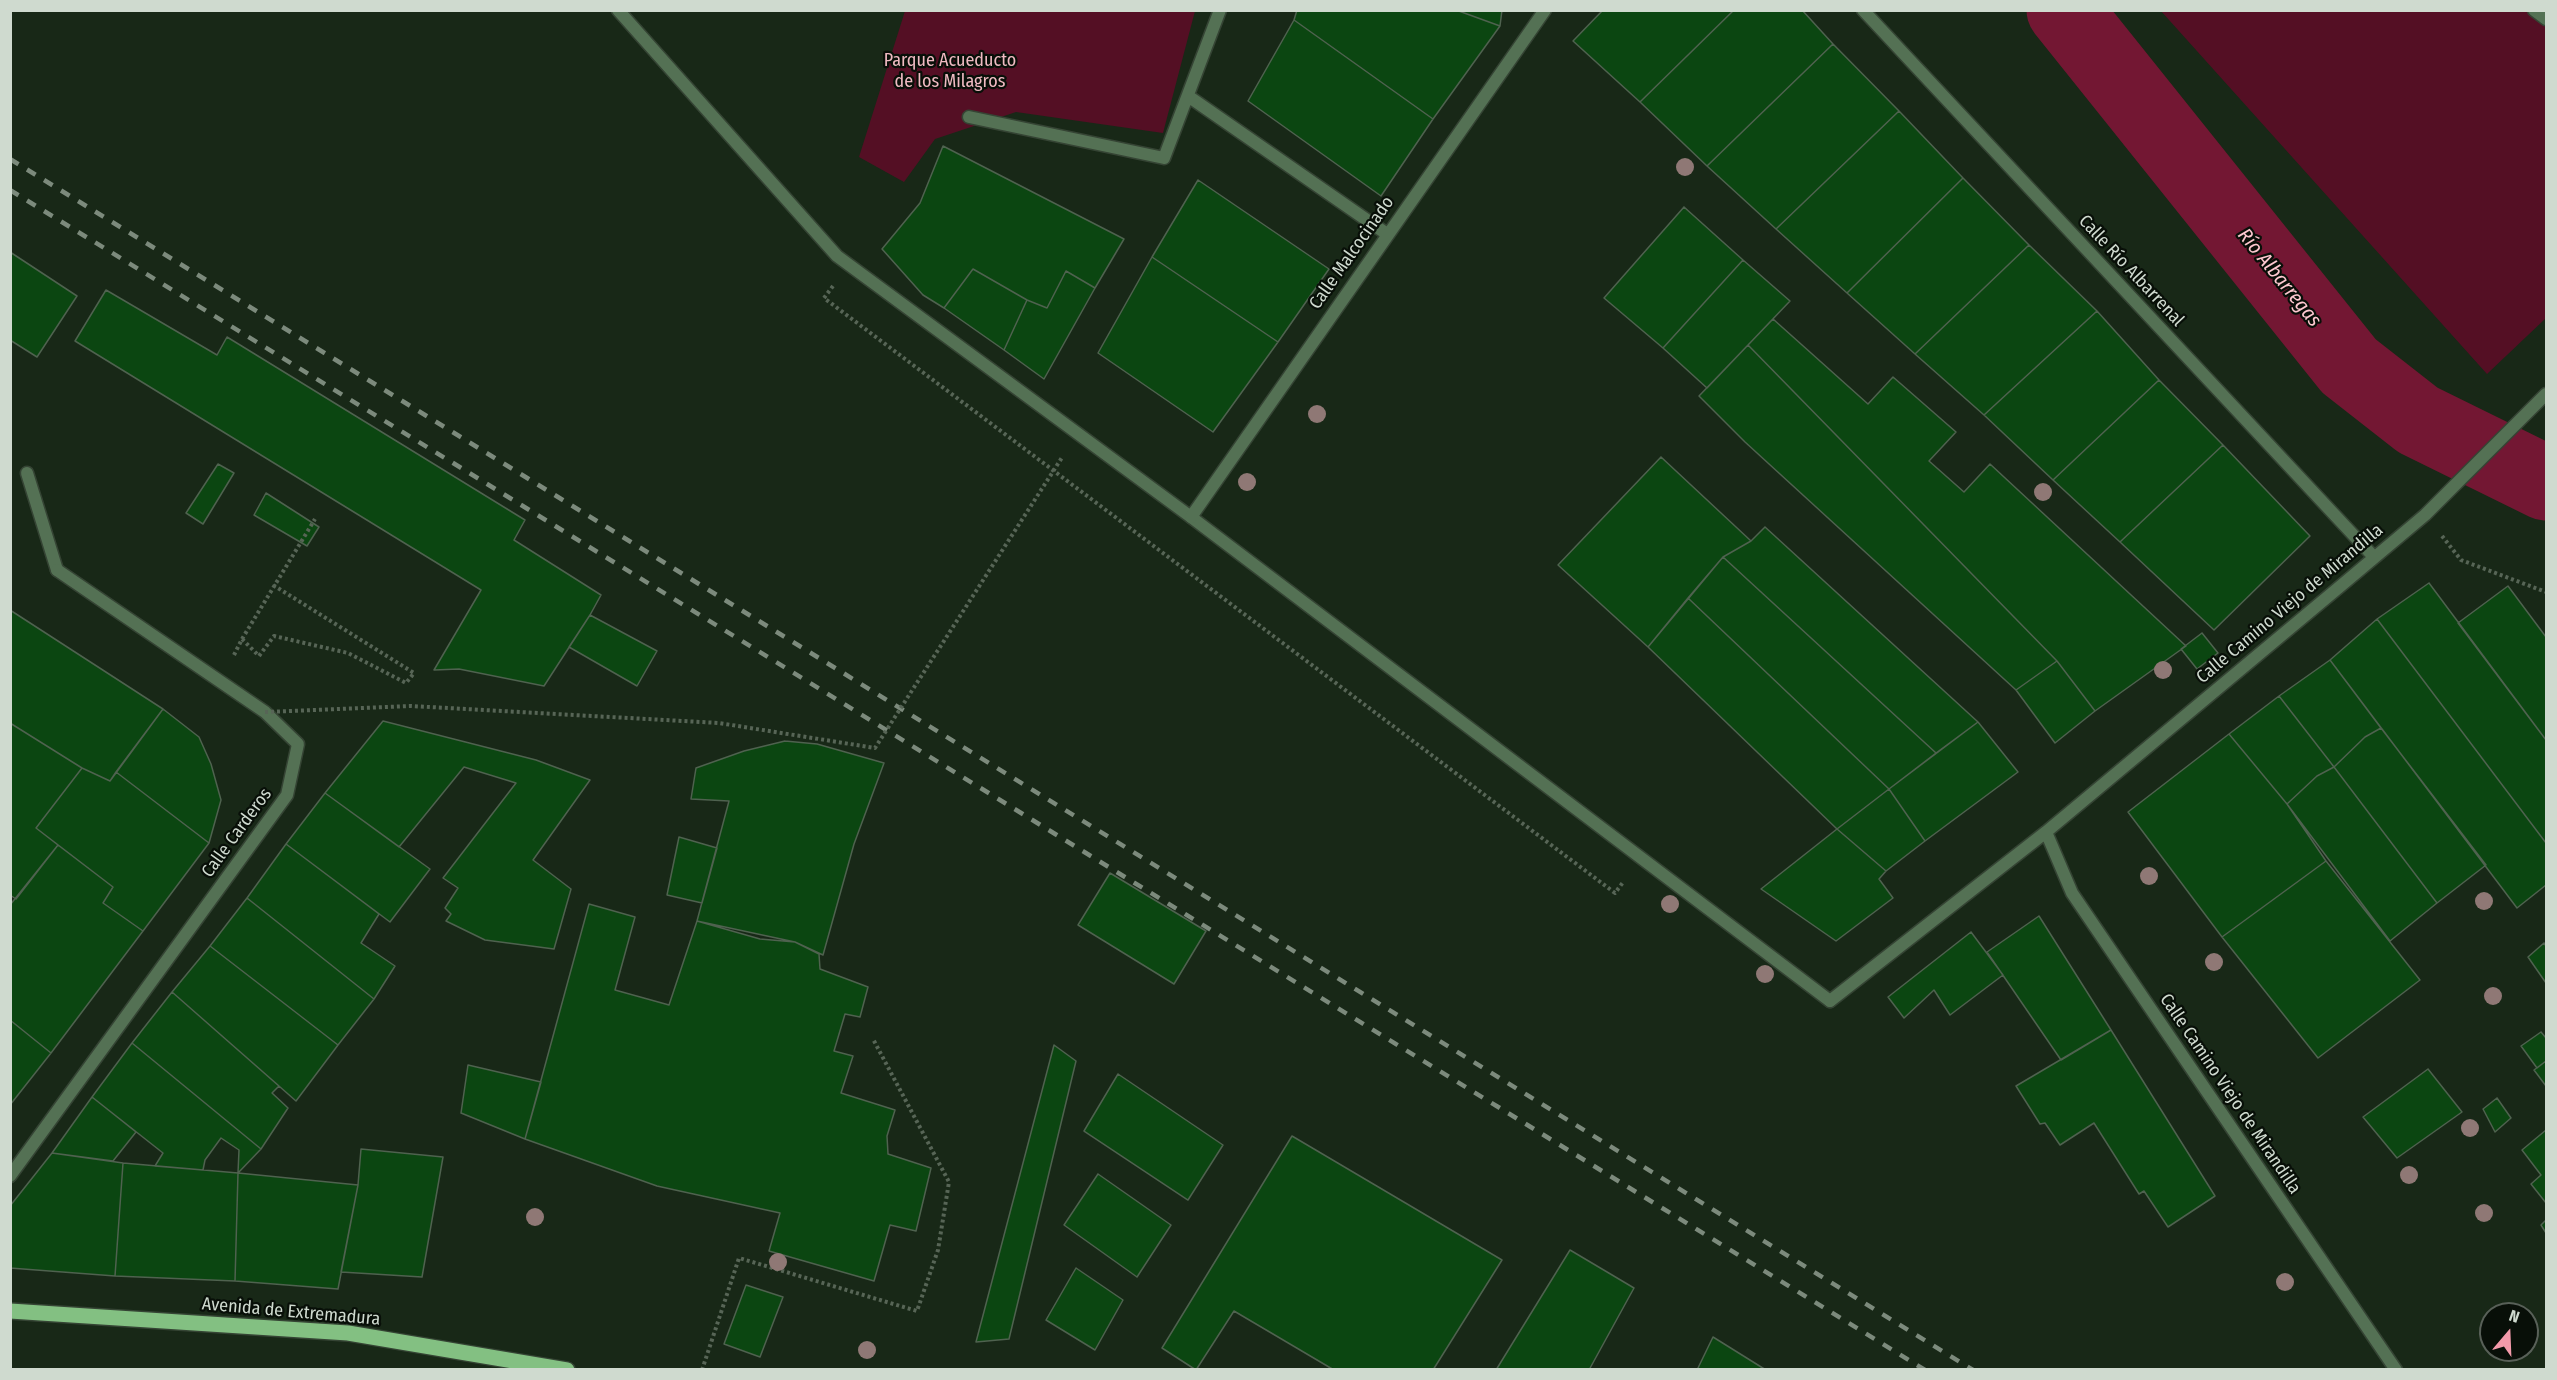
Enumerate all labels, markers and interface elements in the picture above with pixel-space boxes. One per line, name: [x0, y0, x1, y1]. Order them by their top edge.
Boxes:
park label: Parque Acueducto de los Milagros: [884, 50, 1016, 92]
street label: Calle Malcocinado: [1305, 192, 1399, 314]
street label: Calle Río Albarrenal: [2074, 211, 2188, 331]
water label: Río Albarregas: [2232, 224, 2326, 332]
street label: Calle Camino Viejo de Mirandilla: [2192, 520, 2388, 688]
street label: Calle Carderos: [197, 784, 277, 882]
street label: Calle Camino Viejo de Mirandilla: [2155, 990, 2305, 1198]
street label: Avenida de Extremadura: [201, 1293, 381, 1331]
north arrow: [2479, 1302, 2539, 1362]
text: N: [2507, 1306, 2522, 1327]

